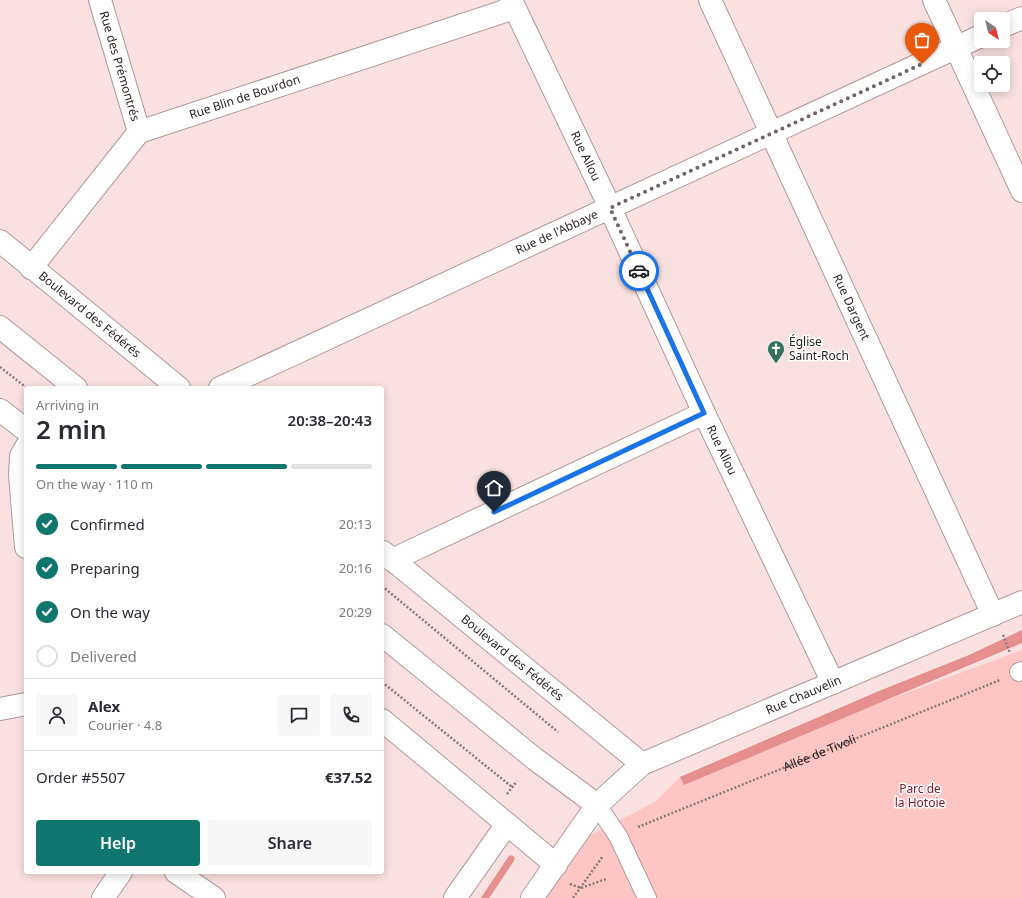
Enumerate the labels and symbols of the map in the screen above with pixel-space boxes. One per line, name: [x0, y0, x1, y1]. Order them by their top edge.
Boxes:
street label: Rue des Prémontrés: [96, 9, 144, 123]
north arrow: [974, 12, 1010, 48]
pin: [905, 23, 939, 64]
street label: Rue Blin de Bourdon: [187, 70, 302, 123]
street label: Rue Allou: [567, 128, 605, 184]
street label: Rue de l'Abbaye: [512, 205, 601, 258]
courier: [619, 251, 659, 291]
street label: Boulevard des Fédérés: [35, 267, 145, 361]
street label: Rue Dargent: [829, 271, 875, 343]
place label: Église Saint-Roch: [789, 333, 849, 364]
church icon: Église Saint-Roch: [766, 339, 786, 364]
street label: Rue Allou: [703, 422, 741, 478]
pin: [477, 471, 511, 512]
street label: Boulevard des Fédérés: [458, 610, 568, 705]
street label: Rue Chauvelin: [763, 671, 844, 718]
street label: Allée de Tivoli: [780, 730, 858, 775]
park label: Parc de la Hotoie: [895, 780, 946, 811]

